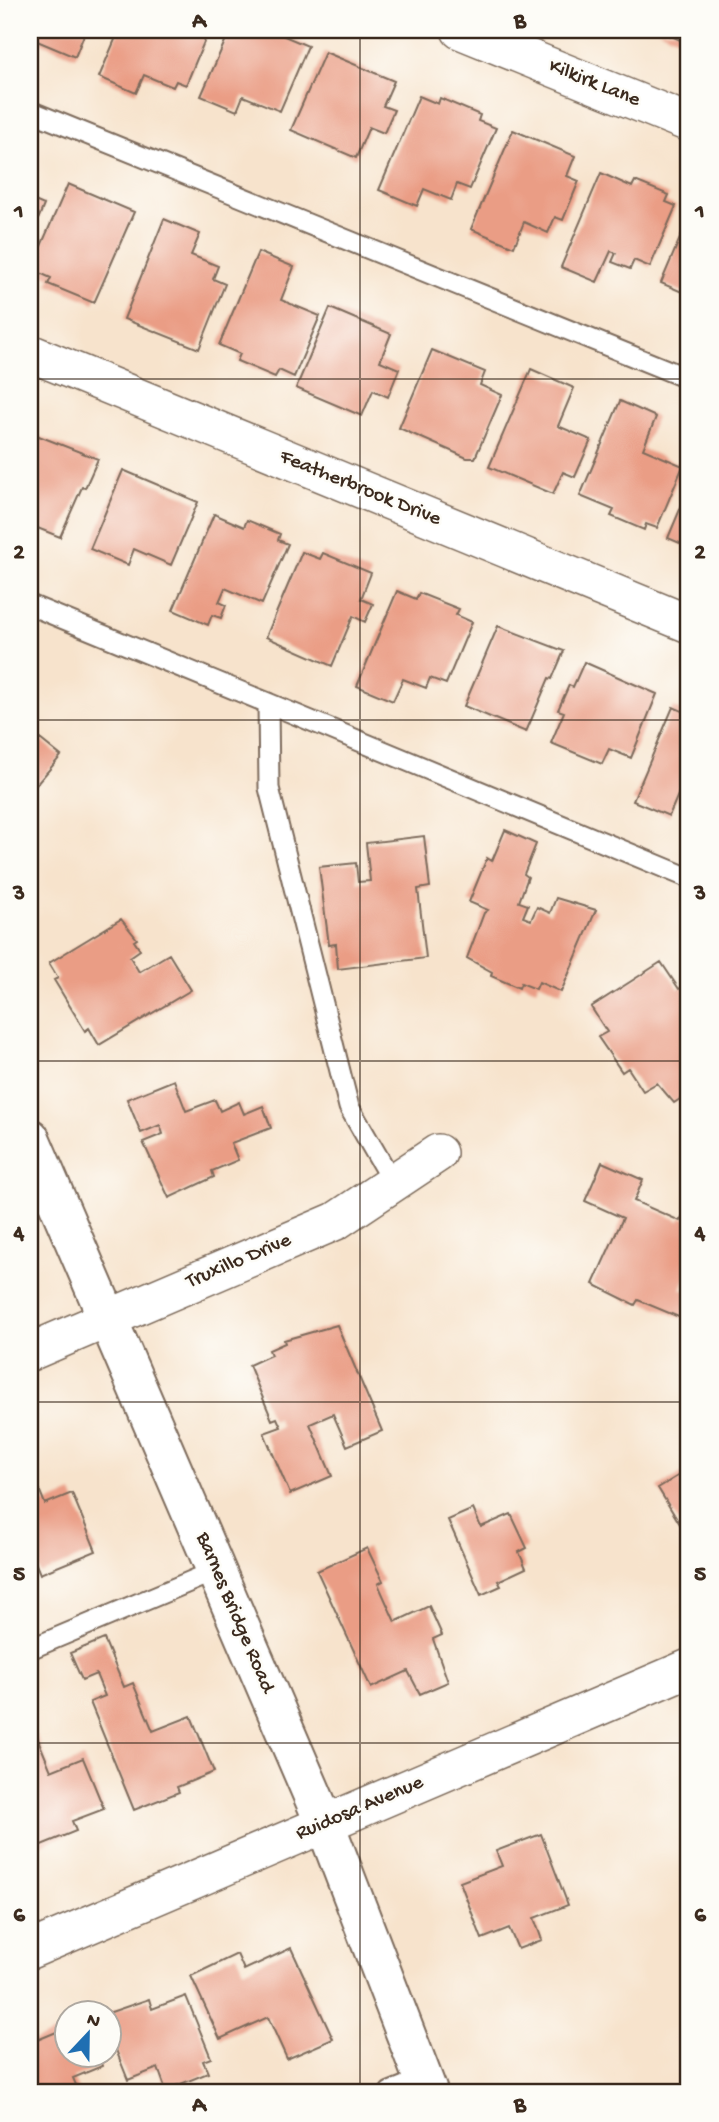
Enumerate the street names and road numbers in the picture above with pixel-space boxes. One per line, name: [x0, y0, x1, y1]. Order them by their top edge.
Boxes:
street label: Kilkirk Lane: [545, 54, 645, 114]
street label: Featherbrook Drive: [275, 445, 445, 533]
street label: Truxillo Drive: [182, 1228, 296, 1296]
street label: Barnes Bridge Road: [189, 1528, 280, 1699]
street label: Ruidosa Avenue: [292, 1770, 429, 1847]

